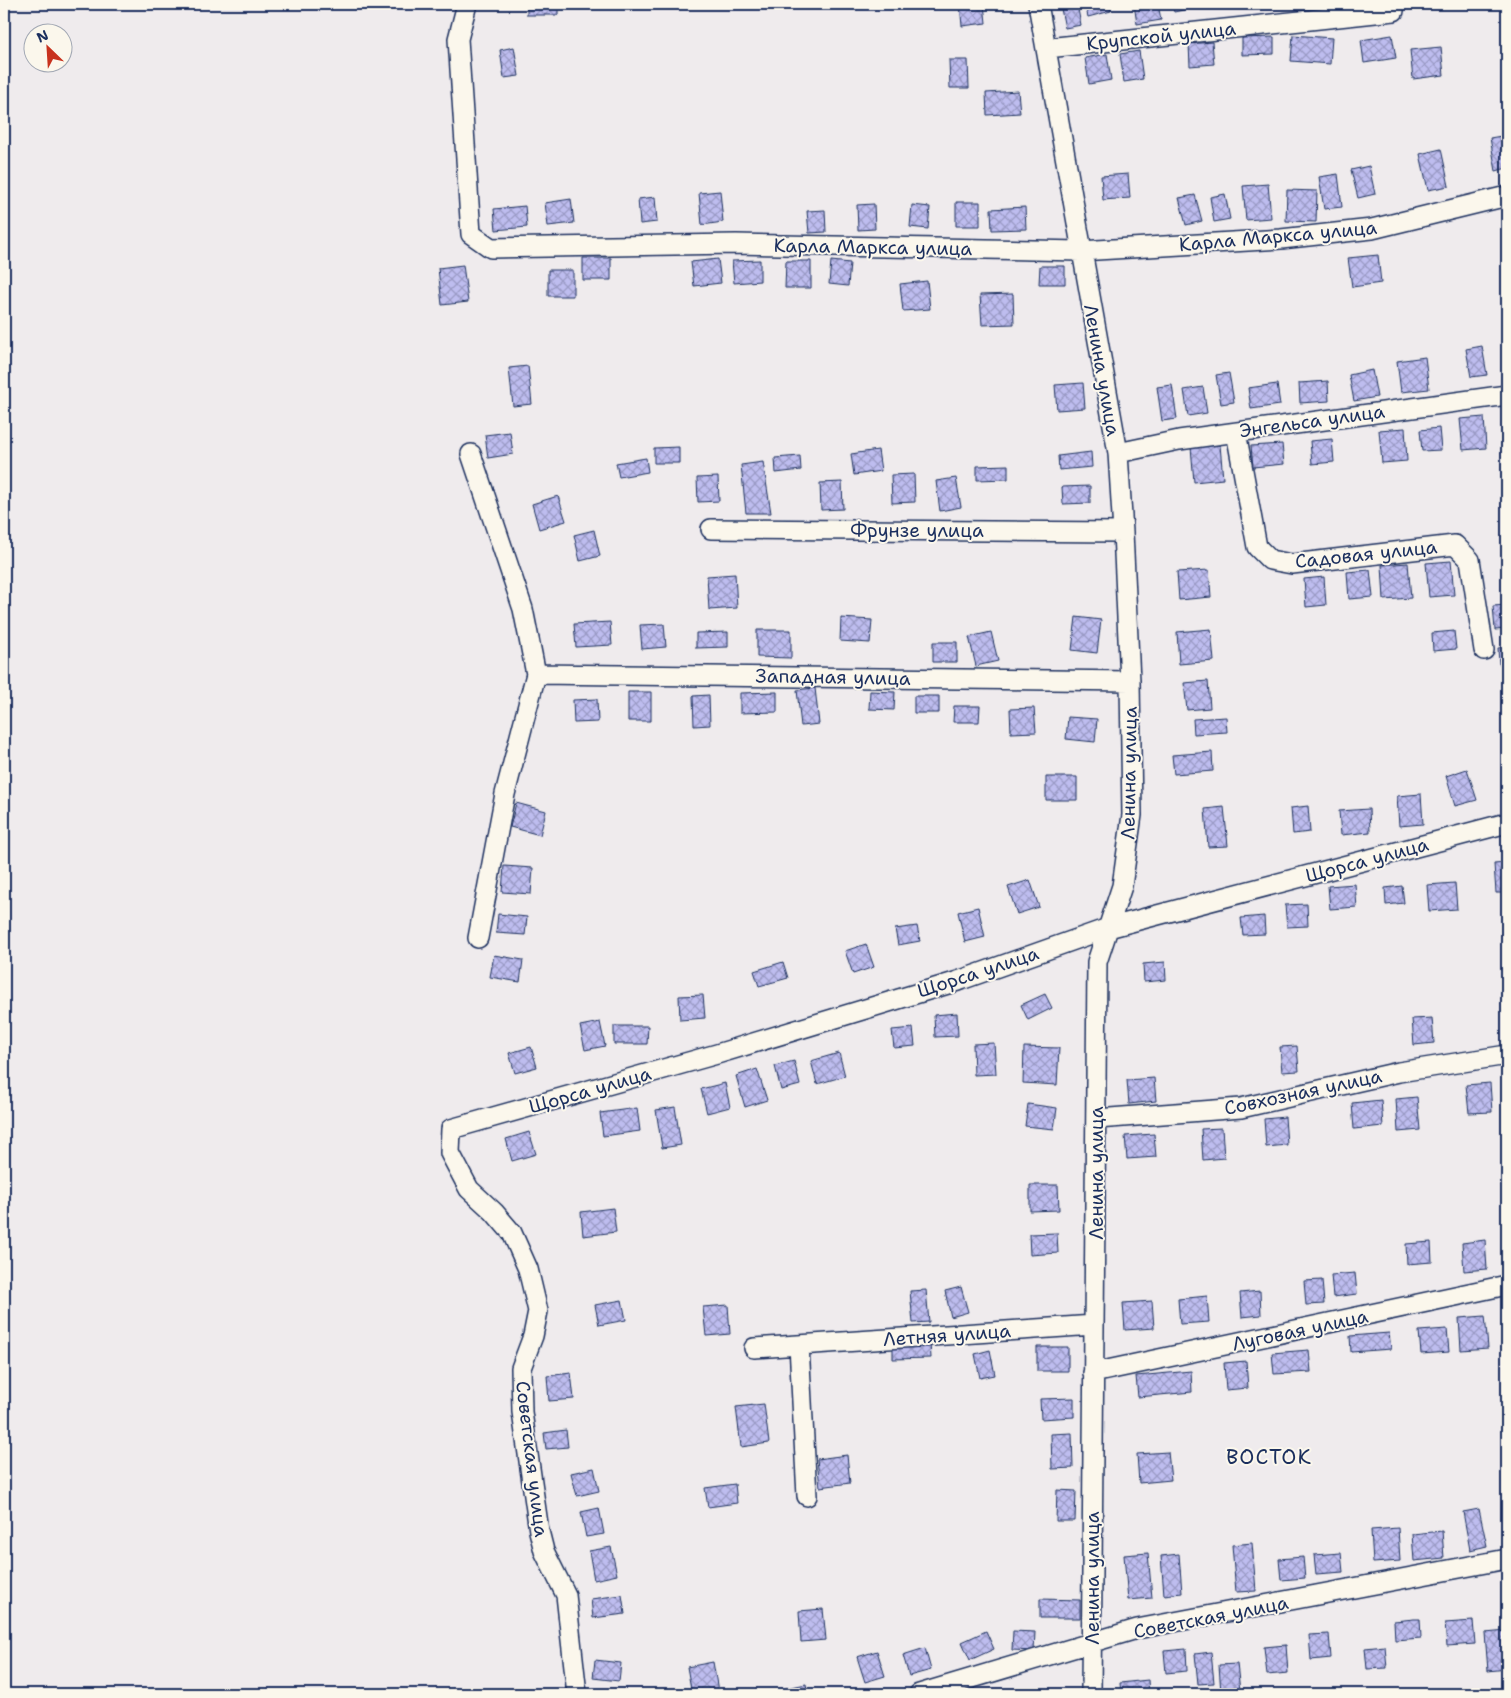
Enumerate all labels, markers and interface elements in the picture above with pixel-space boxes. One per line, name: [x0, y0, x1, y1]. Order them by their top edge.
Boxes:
street label: Крупской улица: [1085, 16, 1237, 56]
north arrow: [22, 22, 72, 72]
text: N: [34, 26, 51, 47]
street label: Карла Маркса улица: [1178, 215, 1378, 257]
street label: Карла Маркса улица: [773, 233, 973, 261]
street label: Ленина улица: [1078, 302, 1126, 438]
street label: Энгельса улица: [1238, 398, 1386, 444]
street label: Фрунзе улица: [850, 518, 984, 543]
street label: Садовая улица: [1294, 534, 1438, 574]
street label: Западная улица: [755, 663, 911, 691]
street label: Ленина улица: [1115, 706, 1143, 840]
street label: Щорса улица: [1303, 832, 1431, 888]
street label: Щорса улица: [914, 941, 1042, 1003]
street label: Щорса улица: [526, 1061, 654, 1119]
street label: Совхозная улица: [1222, 1063, 1384, 1121]
street label: Ленина улица: [1084, 1106, 1109, 1240]
street label: Луговая улица: [1230, 1303, 1370, 1357]
street label: Летняя улица: [882, 1318, 1012, 1352]
street label: Советская улица: [510, 1379, 554, 1539]
district label: ВОСТОК: [1226, 1443, 1312, 1471]
street label: Ленина улица: [1080, 1511, 1105, 1645]
street label: Советская улица: [1131, 1590, 1291, 1644]

